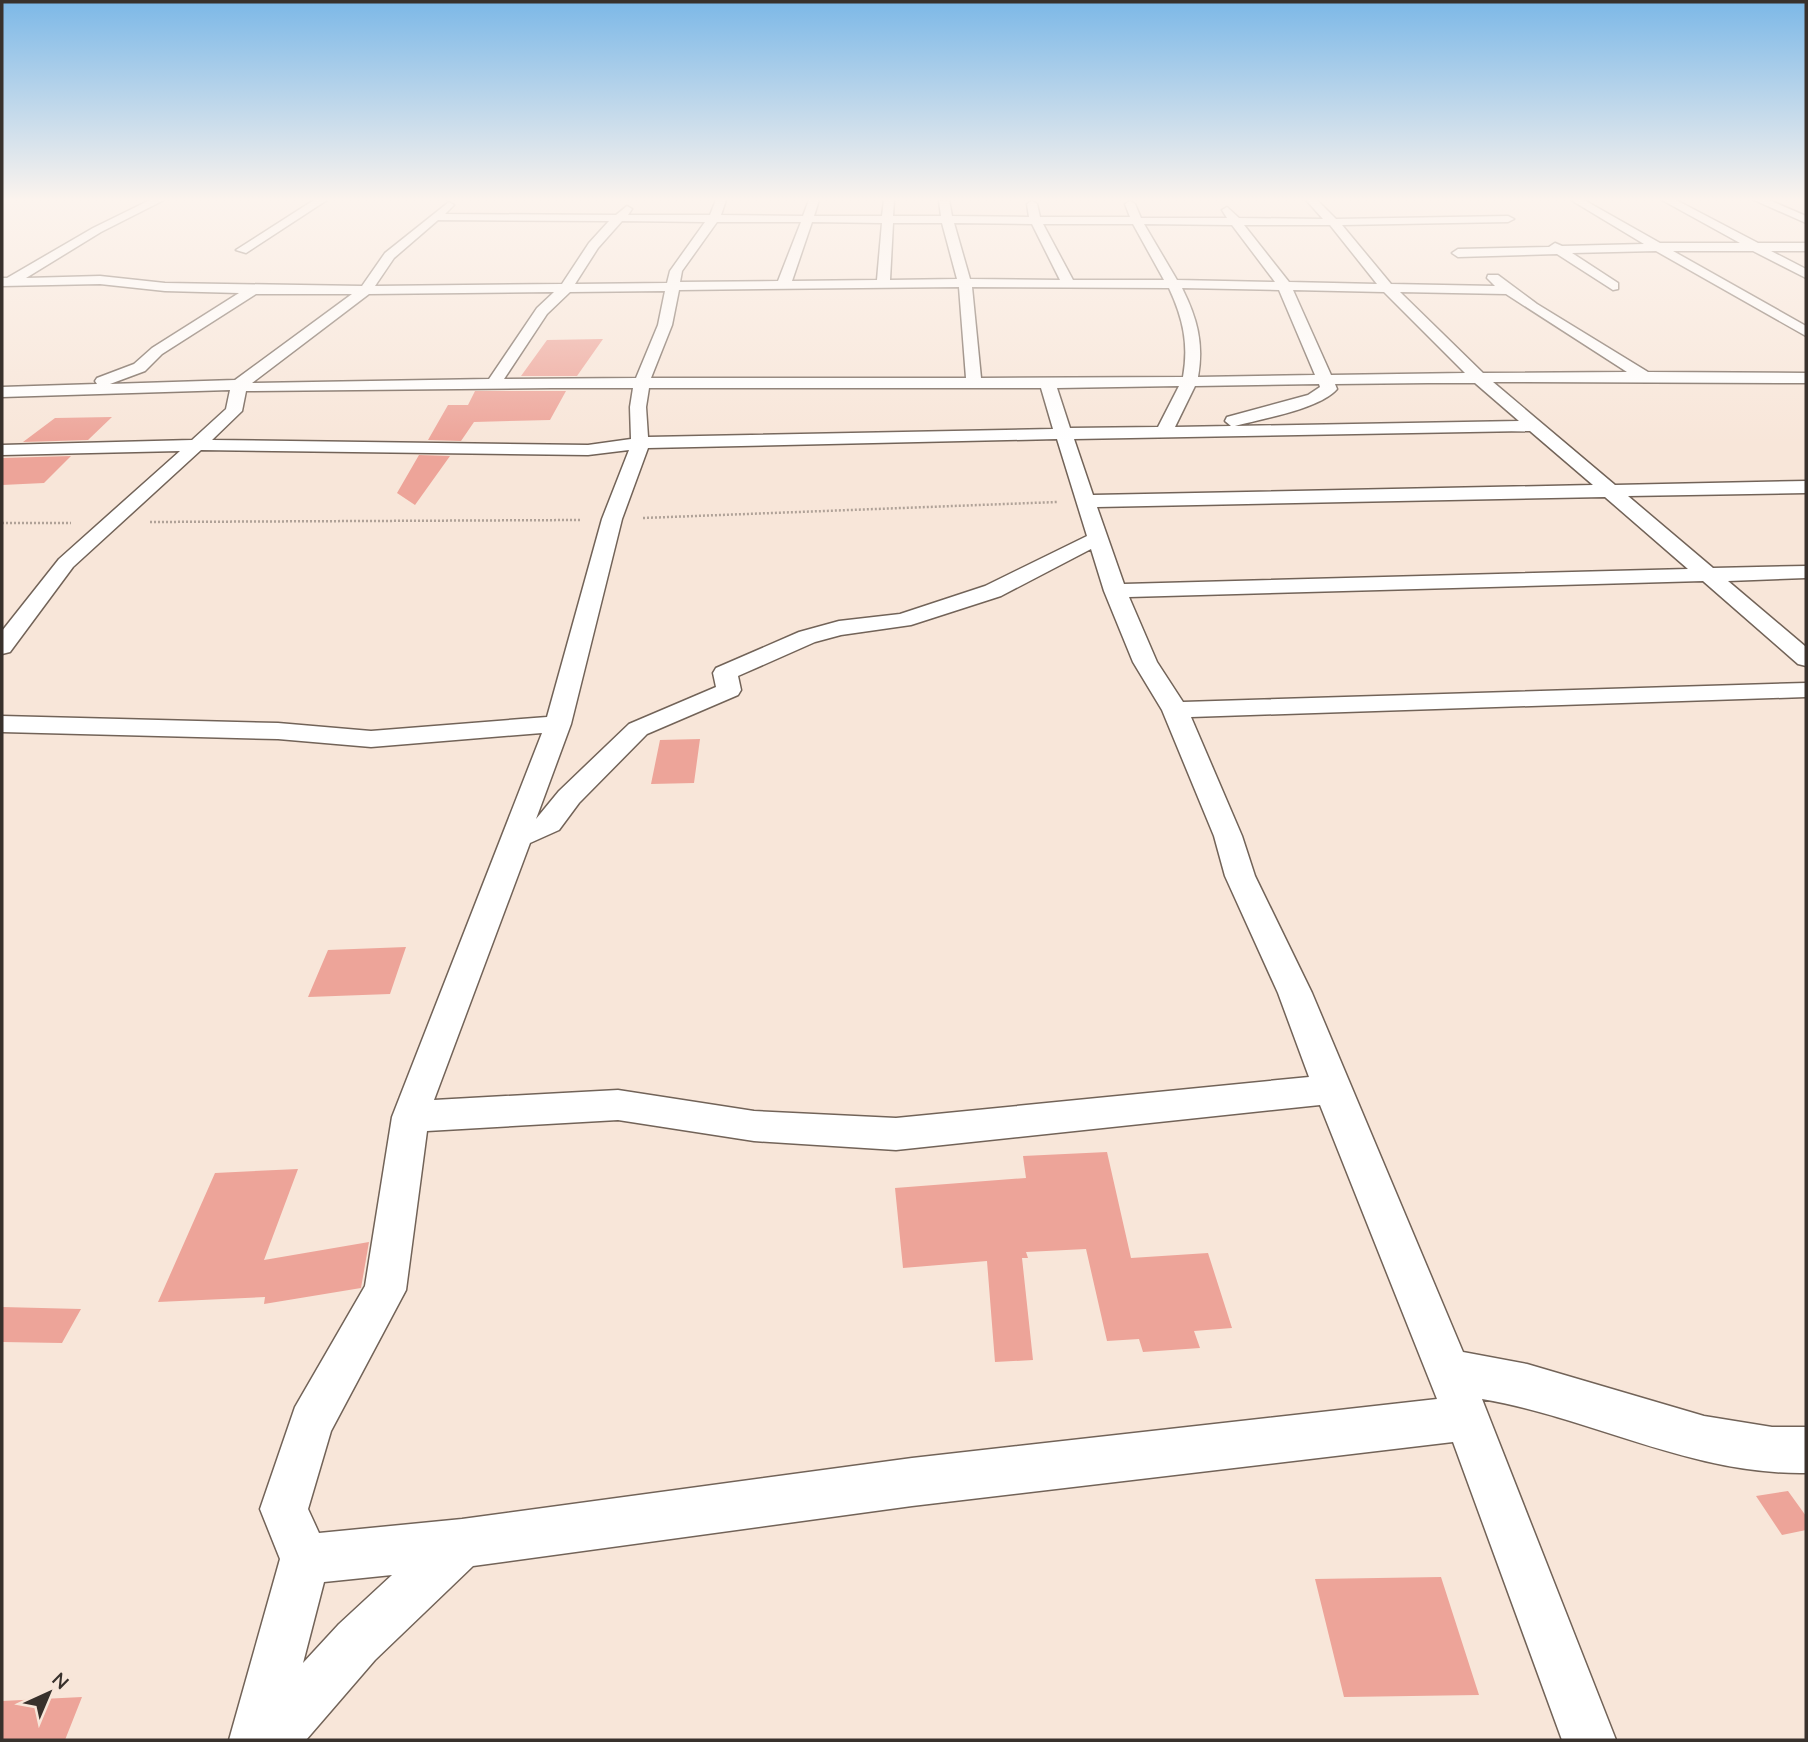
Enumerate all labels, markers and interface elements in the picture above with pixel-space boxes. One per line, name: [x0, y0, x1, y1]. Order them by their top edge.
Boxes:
north arrow: [14, 1658, 84, 1728]
text: N: [46, 1667, 74, 1696]

